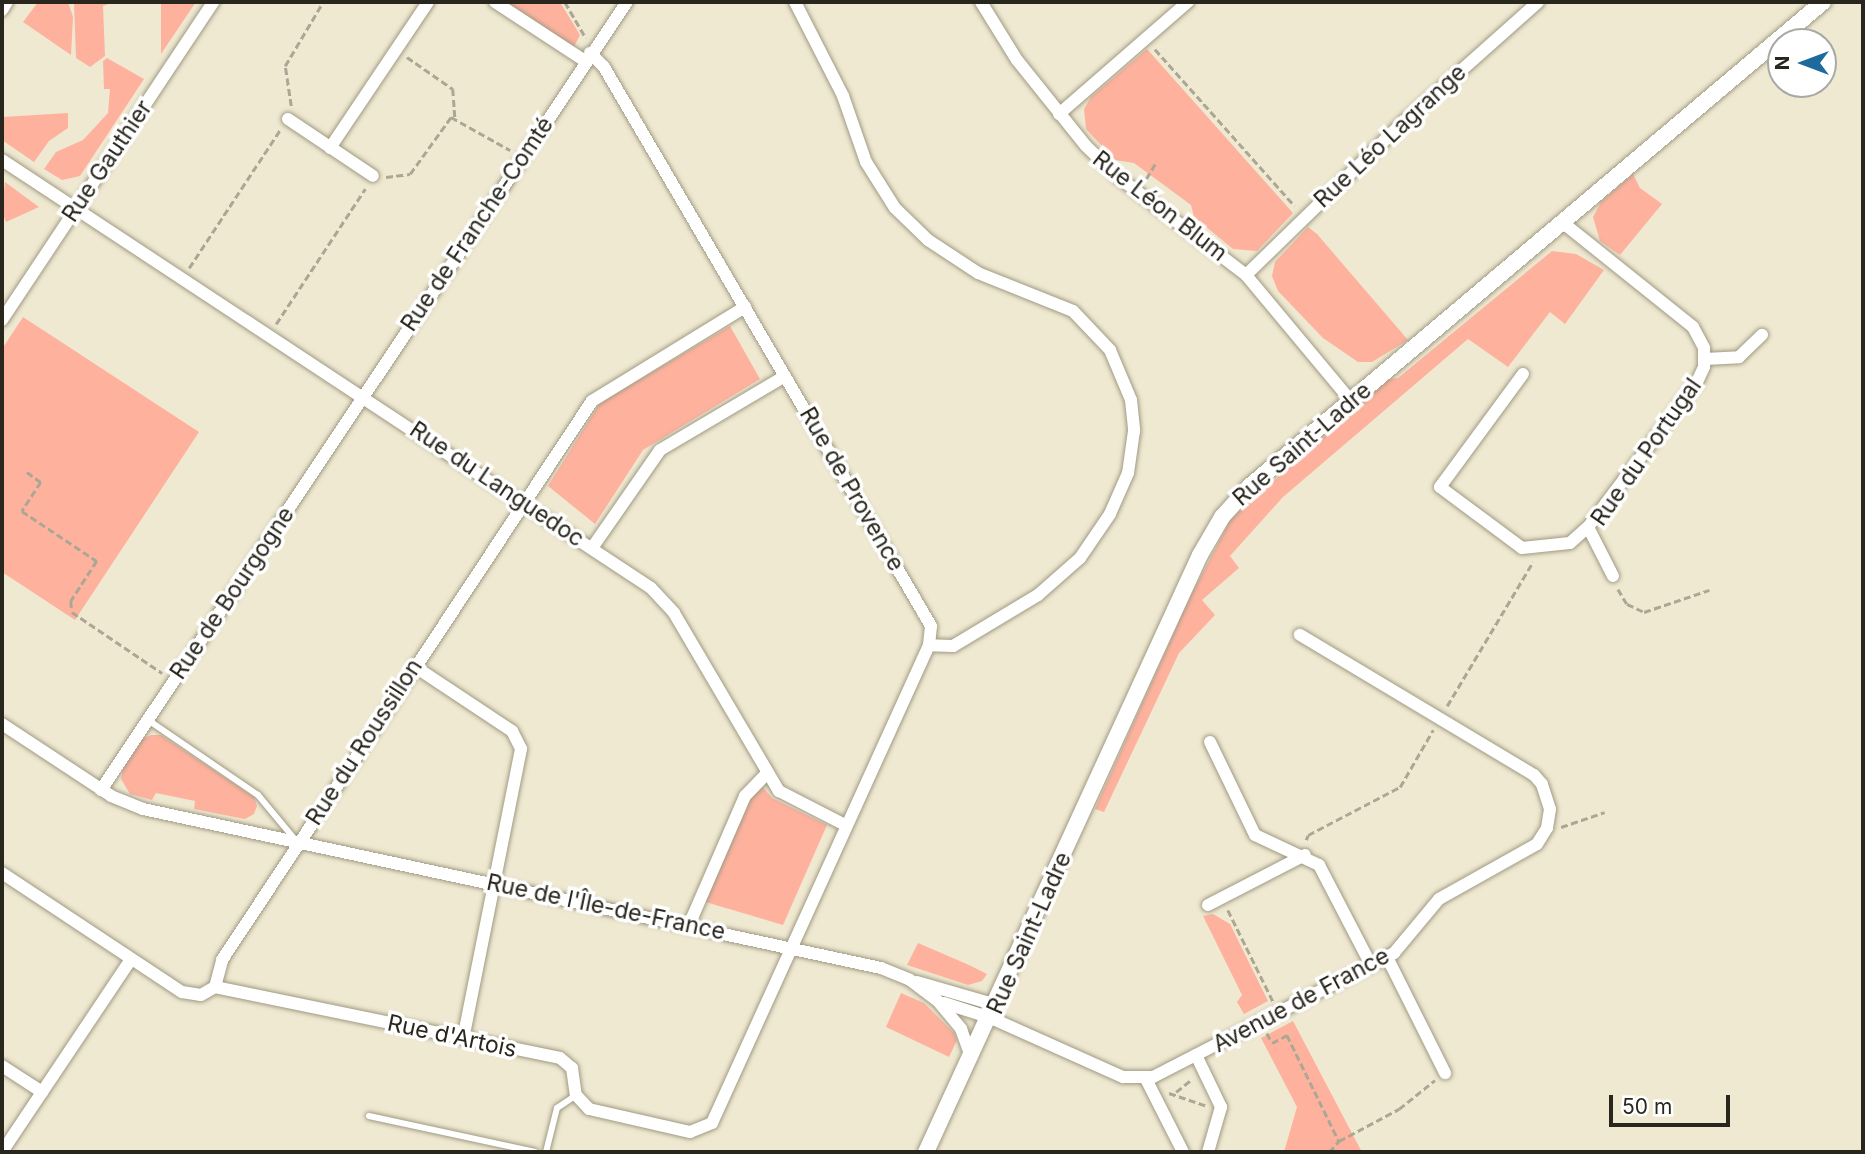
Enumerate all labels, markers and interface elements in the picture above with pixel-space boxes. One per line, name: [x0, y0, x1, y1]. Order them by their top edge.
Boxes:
north arrow: [1767, 28, 1837, 98]
text: N: [1771, 56, 1794, 70]
street label: Rue Léo Lagrange: [1308, 59, 1472, 213]
street label: Rue Gauthier: [56, 95, 158, 227]
street label: Rue de Franche-Comté: [395, 112, 559, 336]
street label: Rue Léon Blum: [1087, 145, 1233, 267]
street label: Rue du Portugal: [1585, 373, 1707, 531]
street label: Rue Saint-Ladre: [1227, 376, 1377, 512]
street label: Rue de Provence: [794, 402, 910, 576]
street label: Rue du Languedoc: [405, 416, 589, 552]
street label: Rue de Bourgogne: [164, 502, 300, 684]
street label: Rue du Roussillon: [300, 654, 428, 830]
street label: Rue Saint-Ladre: [981, 848, 1077, 1018]
street label: Rue de l'Île-de-France: [484, 868, 728, 946]
street label: Avenue de France: [1208, 942, 1394, 1058]
street label: Rue d'Artois: [385, 1009, 519, 1063]
scale bar: [1613, 1080, 1734, 1124]
text: 50 m: [1622, 1094, 1672, 1119]

